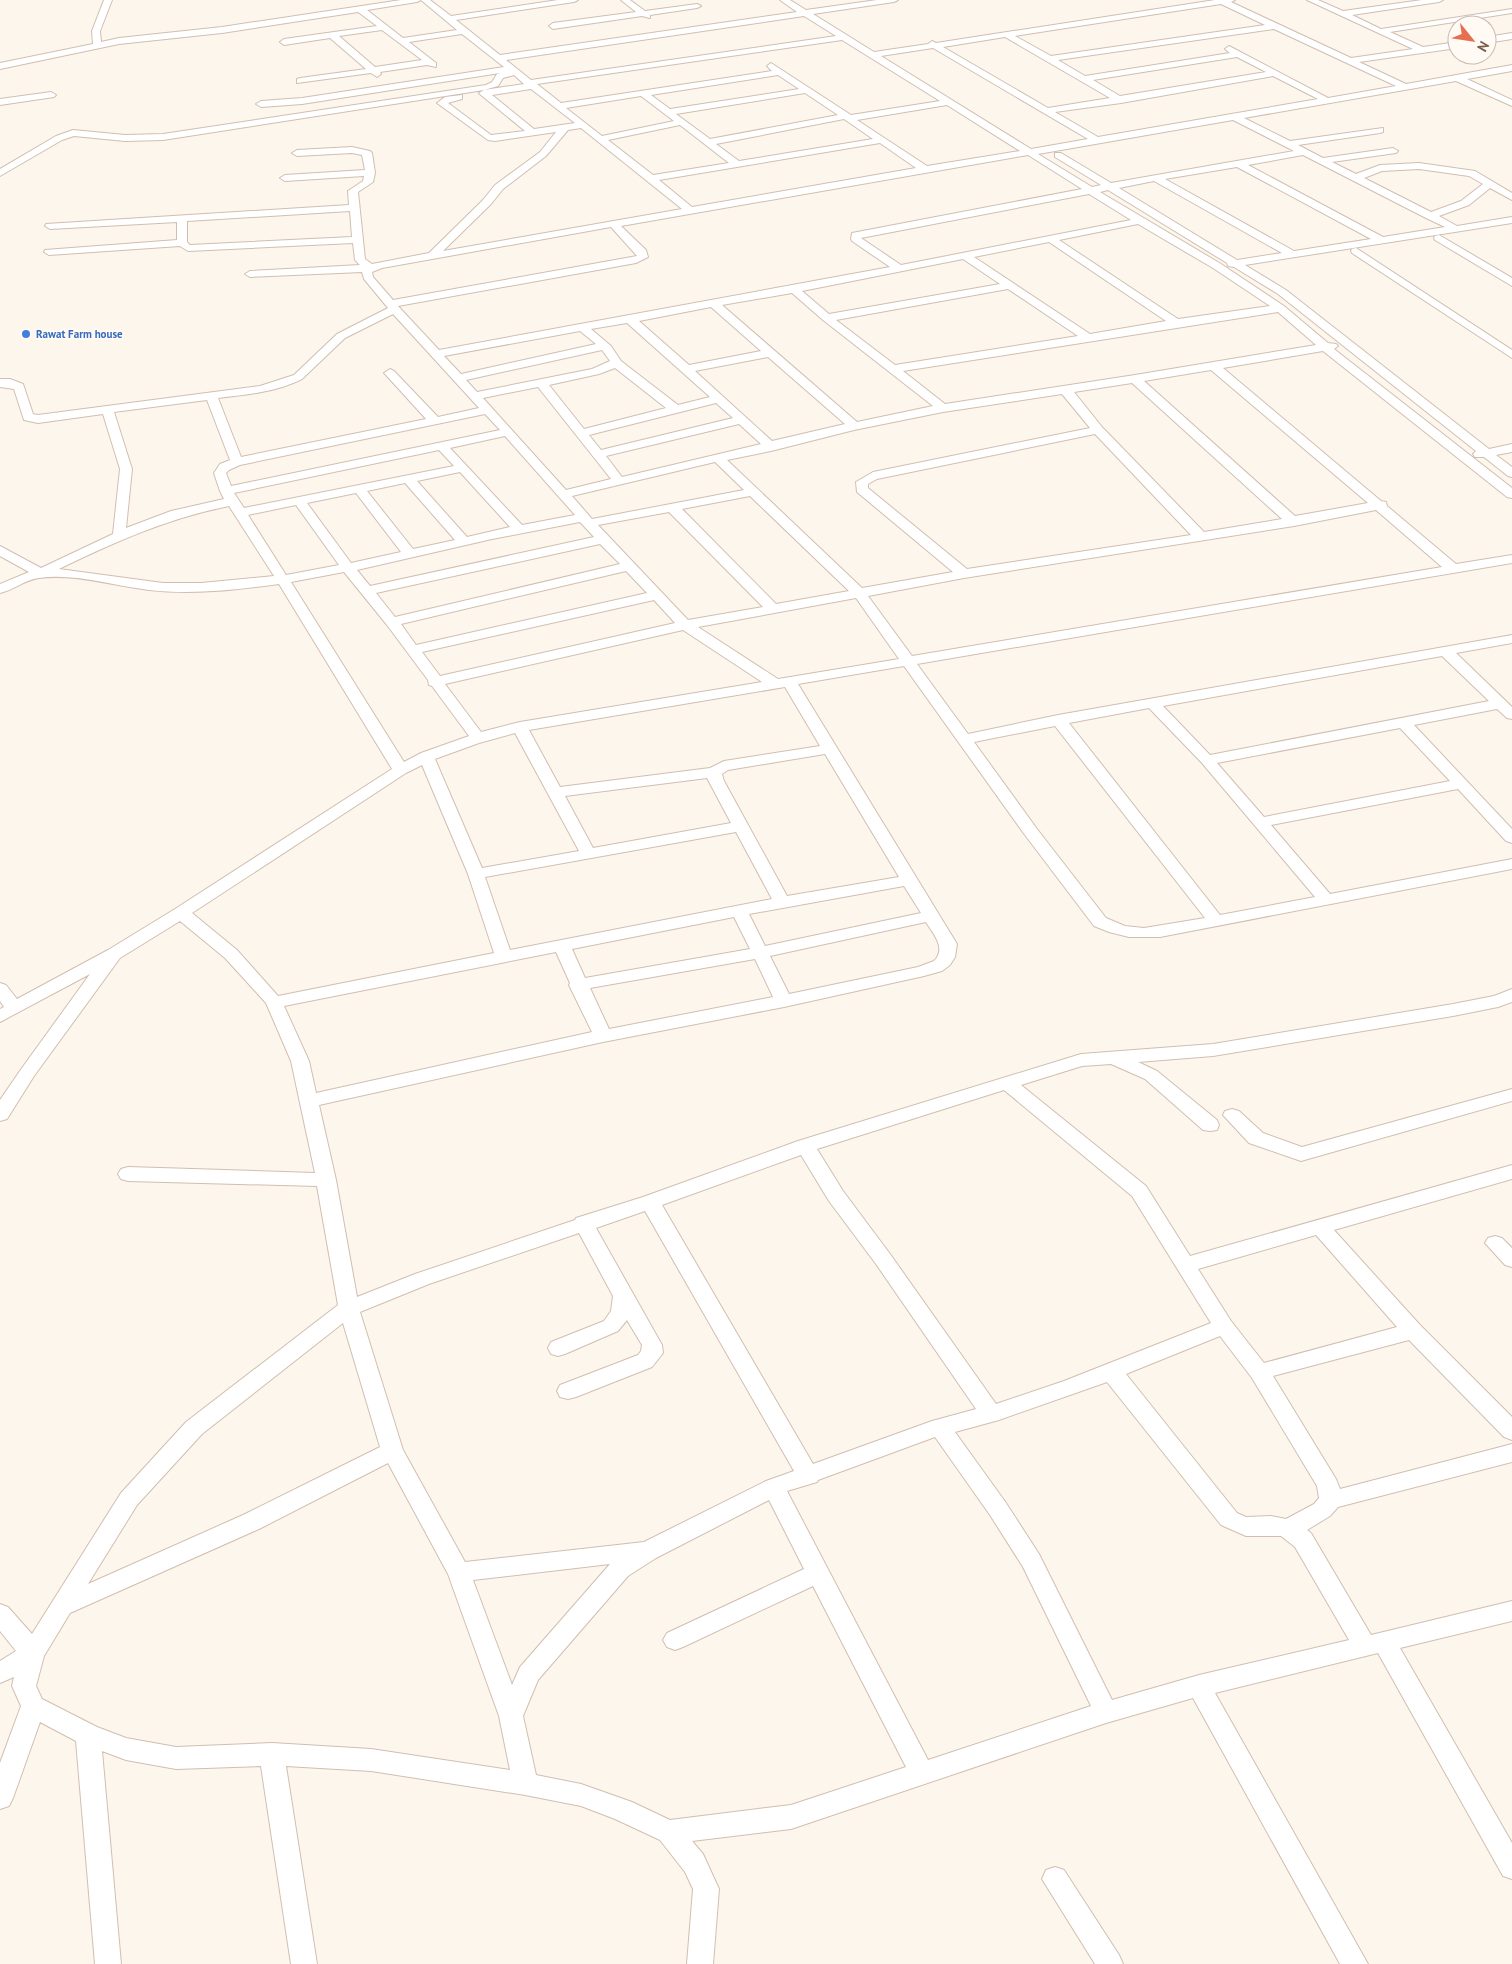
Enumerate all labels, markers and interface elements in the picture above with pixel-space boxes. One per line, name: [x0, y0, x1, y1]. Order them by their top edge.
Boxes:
north arrow: [1447, 15, 1497, 65]
text: N: [1473, 38, 1493, 55]
place label: Rawat Farm house: [36, 327, 123, 341]
marker: Rawat Farm house: [20, 328, 32, 340]

